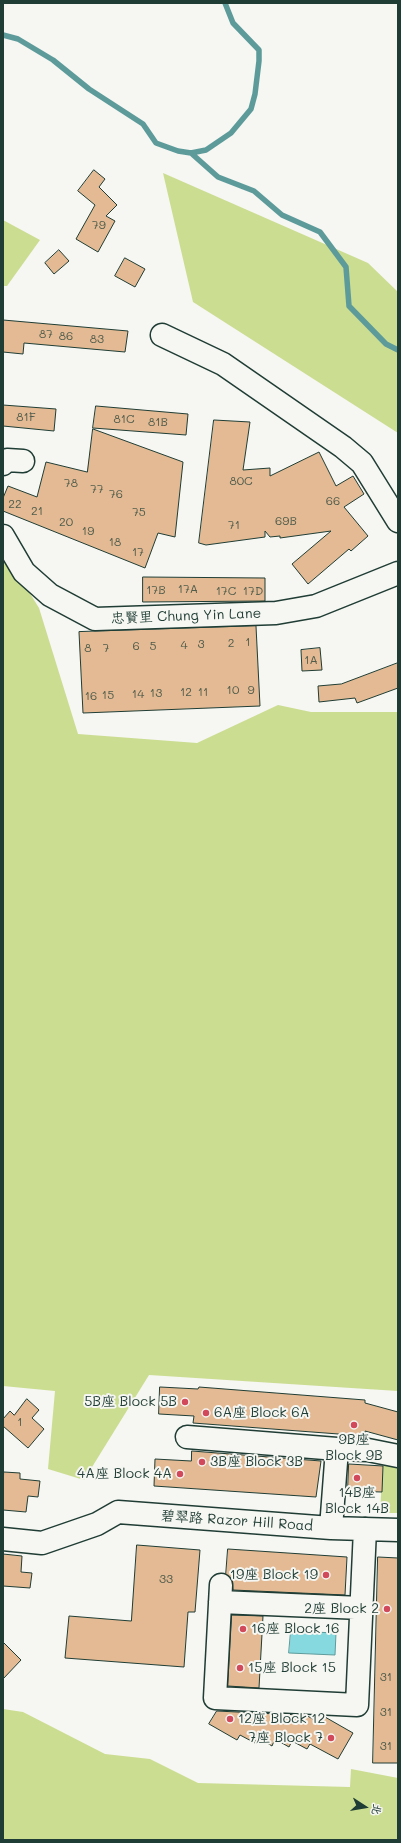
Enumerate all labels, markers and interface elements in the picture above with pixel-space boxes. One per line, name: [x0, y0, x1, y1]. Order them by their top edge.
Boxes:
house number: 79: [92, 218, 106, 232]
house number: 87: [39, 327, 53, 341]
house number: 86: [59, 329, 73, 343]
house number: 83: [90, 332, 104, 346]
house number: 81F: [16, 410, 36, 424]
house number: 81C: [113, 412, 135, 426]
house number: 81B: [148, 415, 168, 429]
house number: 80C: [229, 474, 253, 488]
house number: 78: [64, 476, 78, 490]
house number: 77: [90, 482, 104, 496]
house number: 76: [109, 487, 123, 501]
house number: 66: [326, 494, 340, 508]
house number: 22: [8, 497, 22, 511]
house number: 21: [31, 504, 43, 518]
house number: 75: [132, 505, 146, 519]
house number: 69B: [275, 514, 297, 528]
house number: 20: [59, 515, 73, 529]
house number: 71: [228, 518, 240, 532]
house number: 19: [82, 524, 94, 538]
house number: 18: [109, 535, 121, 549]
house number: 17: [132, 545, 144, 559]
house number: 17A: [178, 582, 198, 596]
house number: 17B: [146, 583, 166, 597]
house number: 17C: [216, 584, 236, 598]
house number: 17D: [243, 584, 263, 598]
street label: 忠賢里 Chung Yin Lane: [110, 605, 262, 627]
house number: 1: [245, 635, 251, 649]
house number: 2: [228, 636, 234, 650]
house number: 3: [197, 637, 205, 651]
house number: 4: [180, 638, 188, 652]
house number: 6: [132, 639, 140, 653]
house number: 5: [150, 639, 156, 653]
house number: 8: [84, 641, 92, 655]
house number: 7: [103, 641, 109, 655]
house number: 1A: [304, 653, 318, 667]
house number: 10: [227, 683, 239, 697]
house number: 9: [247, 683, 255, 697]
house number: 12: [180, 685, 192, 699]
house number: 11: [198, 685, 208, 699]
house number: 13: [150, 686, 162, 700]
house number: 14: [132, 687, 144, 701]
house number: 15: [102, 688, 114, 702]
house number: 16: [85, 689, 97, 703]
place label: 5B座 Block 5B: [84, 1394, 177, 1410]
marker: 5B座 Block 5B: [180, 1397, 190, 1407]
place label: 6A座 Block 6A: [214, 1405, 309, 1421]
marker: 6A座 Block 6A: [201, 1408, 211, 1418]
house number: 1: [17, 1415, 23, 1429]
marker: 9B座 Block 9B: [349, 1420, 359, 1430]
place label: 9B座 Block 9B: [325, 1432, 383, 1464]
place label: 3B座 Block 3B: [210, 1454, 303, 1470]
marker: 3B座 Block 3B: [197, 1457, 207, 1467]
place label: 4A座 Block 4A: [77, 1466, 172, 1482]
marker: 4A座 Block 4A: [175, 1469, 185, 1479]
marker: 14B座 Block 14B: [352, 1473, 362, 1483]
place label: 14B座 Block 14B: [325, 1485, 389, 1518]
street label: 碧翠路 Razor Hill Road: [160, 1507, 314, 1535]
place label: 19座 Block 19: [230, 1567, 318, 1583]
marker: 19座 Block 19: [321, 1570, 331, 1580]
house number: 33: [159, 1572, 173, 1586]
place label: 2座 Block 2: [304, 1601, 379, 1617]
marker: 2座 Block 2: [382, 1604, 392, 1614]
place label: 16座 Block 16: [251, 1621, 340, 1637]
marker: 16座 Block 16: [238, 1624, 248, 1634]
place label: 15座 Block 15: [248, 1660, 336, 1676]
marker: 15座 Block 15: [235, 1663, 245, 1673]
house number: 31: [380, 1670, 392, 1684]
house number: 31: [380, 1705, 392, 1719]
place label: 12座 Block 12: [238, 1711, 325, 1727]
marker: 12座 Block 12: [225, 1714, 235, 1724]
place label: 7座 Block 7: [248, 1730, 323, 1746]
marker: 7座 Block 7: [326, 1733, 336, 1743]
house number: 31: [380, 1739, 392, 1753]
north arrow: [345, 1787, 385, 1827]
text: 北: [369, 1803, 386, 1817]

